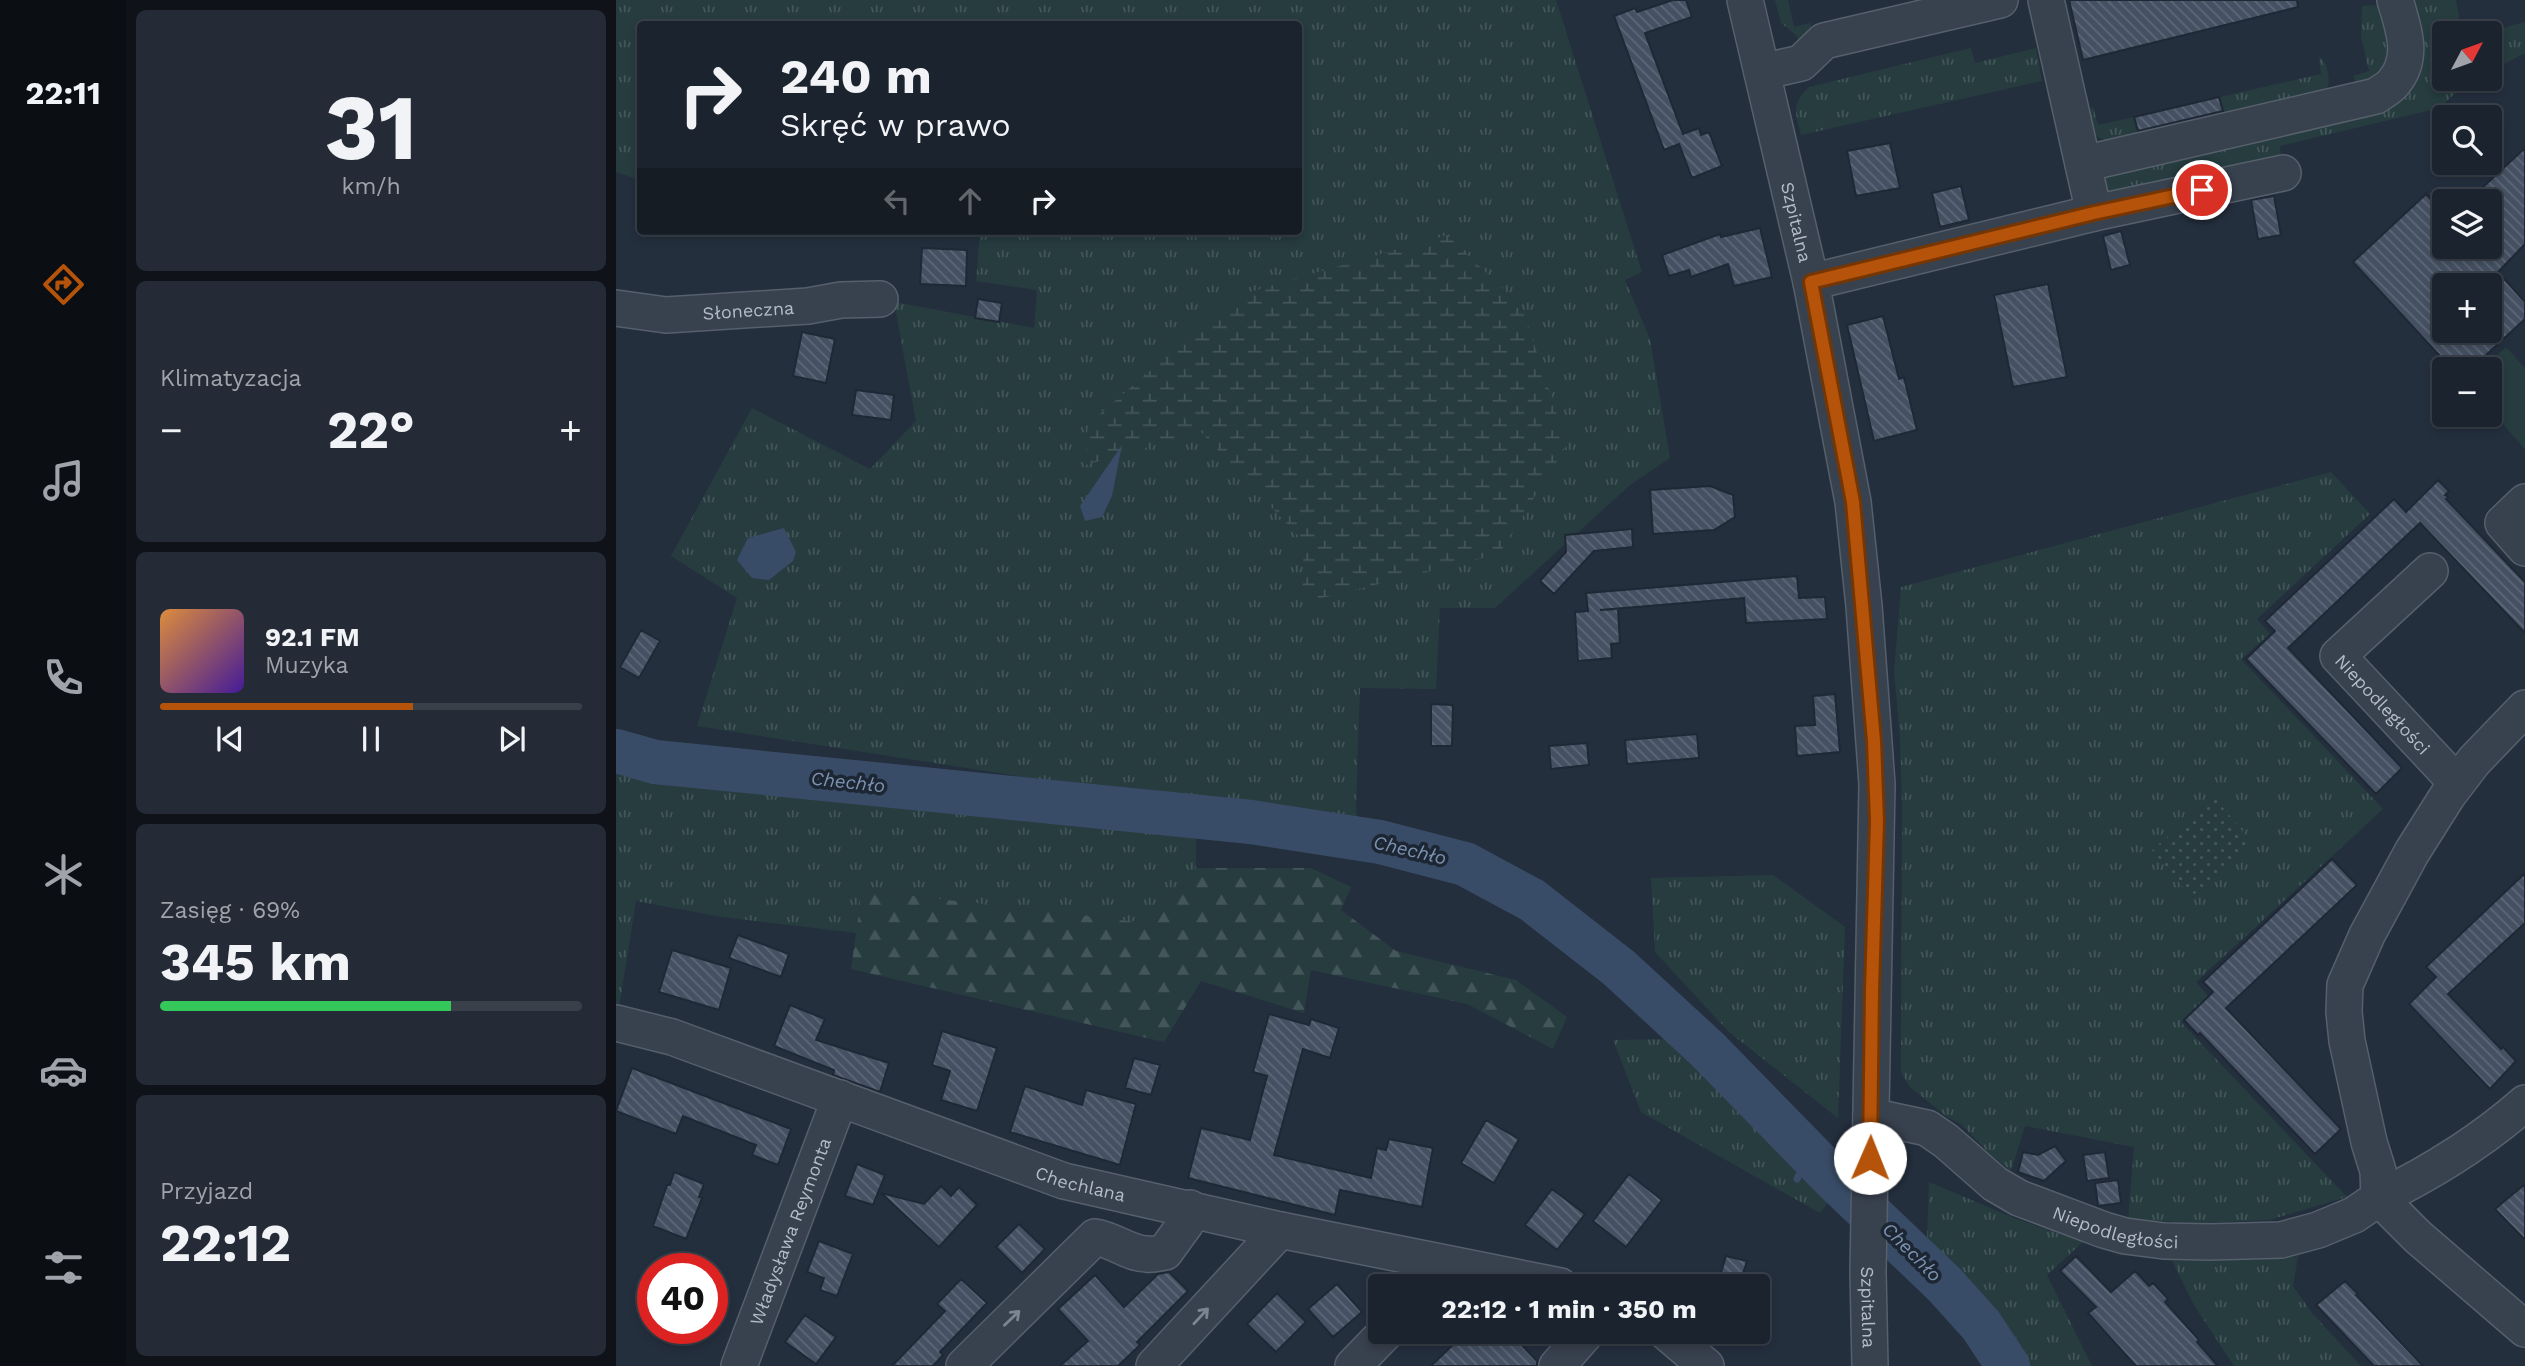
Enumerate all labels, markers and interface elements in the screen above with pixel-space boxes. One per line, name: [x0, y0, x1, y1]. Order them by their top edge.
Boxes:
north arrow: [2432, 21, 2502, 91]
map controls: [2432, 21, 2502, 427]
text: 240 m: [780, 47, 932, 105]
icon: right: [665, 49, 756, 140]
text: 22:11: [25, 74, 101, 112]
text: 31: [324, 74, 418, 181]
button: search: [2432, 105, 2502, 175]
text: Skręć w prawo: [780, 106, 1011, 144]
pin: [2172, 160, 2232, 220]
icon: arrive: [2183, 171, 2221, 209]
text: km/h: [341, 173, 401, 200]
street label: Szpitalna: [1777, 180, 1817, 264]
icon: left: [878, 182, 916, 220]
icon: ahead: [951, 182, 989, 220]
icon: right: [1024, 182, 1062, 220]
button: layers: [2432, 189, 2502, 259]
icon: directions: [39, 260, 88, 309]
button: +: [2432, 273, 2502, 343]
street label: Słoneczna: [702, 296, 795, 323]
button: −: [2432, 357, 2502, 427]
text: Klimatyzacja: [160, 365, 302, 392]
text: 22°: [327, 400, 415, 461]
text: −: [160, 408, 183, 452]
text: +: [559, 408, 582, 452]
icon: music: [39, 456, 88, 505]
text: 92.1 FM: [265, 622, 360, 652]
street label: Niepodległości: [2331, 650, 2435, 758]
text: Muzyka: [265, 652, 349, 679]
icon: phone: [39, 653, 88, 702]
icon: previous: [211, 720, 249, 758]
icon: pause: [352, 720, 390, 758]
icon: next: [493, 720, 531, 758]
water label: Chechło: [810, 767, 886, 797]
water label: Chechło: [1371, 830, 1449, 870]
icon: climate: [39, 850, 88, 899]
text: Zasięg · 69%: [160, 897, 300, 924]
text: 345 km: [160, 932, 351, 993]
icon: car: [39, 1046, 88, 1095]
position arrow: [1833, 1121, 1907, 1195]
street label: Władysława Reymonta: [745, 1134, 835, 1328]
street label: Chechlana: [1033, 1161, 1128, 1205]
text: Przyjazd: [160, 1178, 253, 1205]
street label: Niepodległości: [2050, 1201, 2179, 1252]
text: 22:12: [160, 1213, 291, 1274]
water label: Chechło: [1878, 1218, 1946, 1286]
icon: filters: [39, 1243, 88, 1292]
speed limit sign: 40: [637, 1253, 728, 1344]
street label: Szpitalna: [1857, 1266, 1880, 1348]
text: 22:12 · 1 min · 350 m: [1441, 1294, 1697, 1324]
one-way arrow: [1192, 1308, 1209, 1325]
one-way arrow: [1003, 1310, 1020, 1327]

